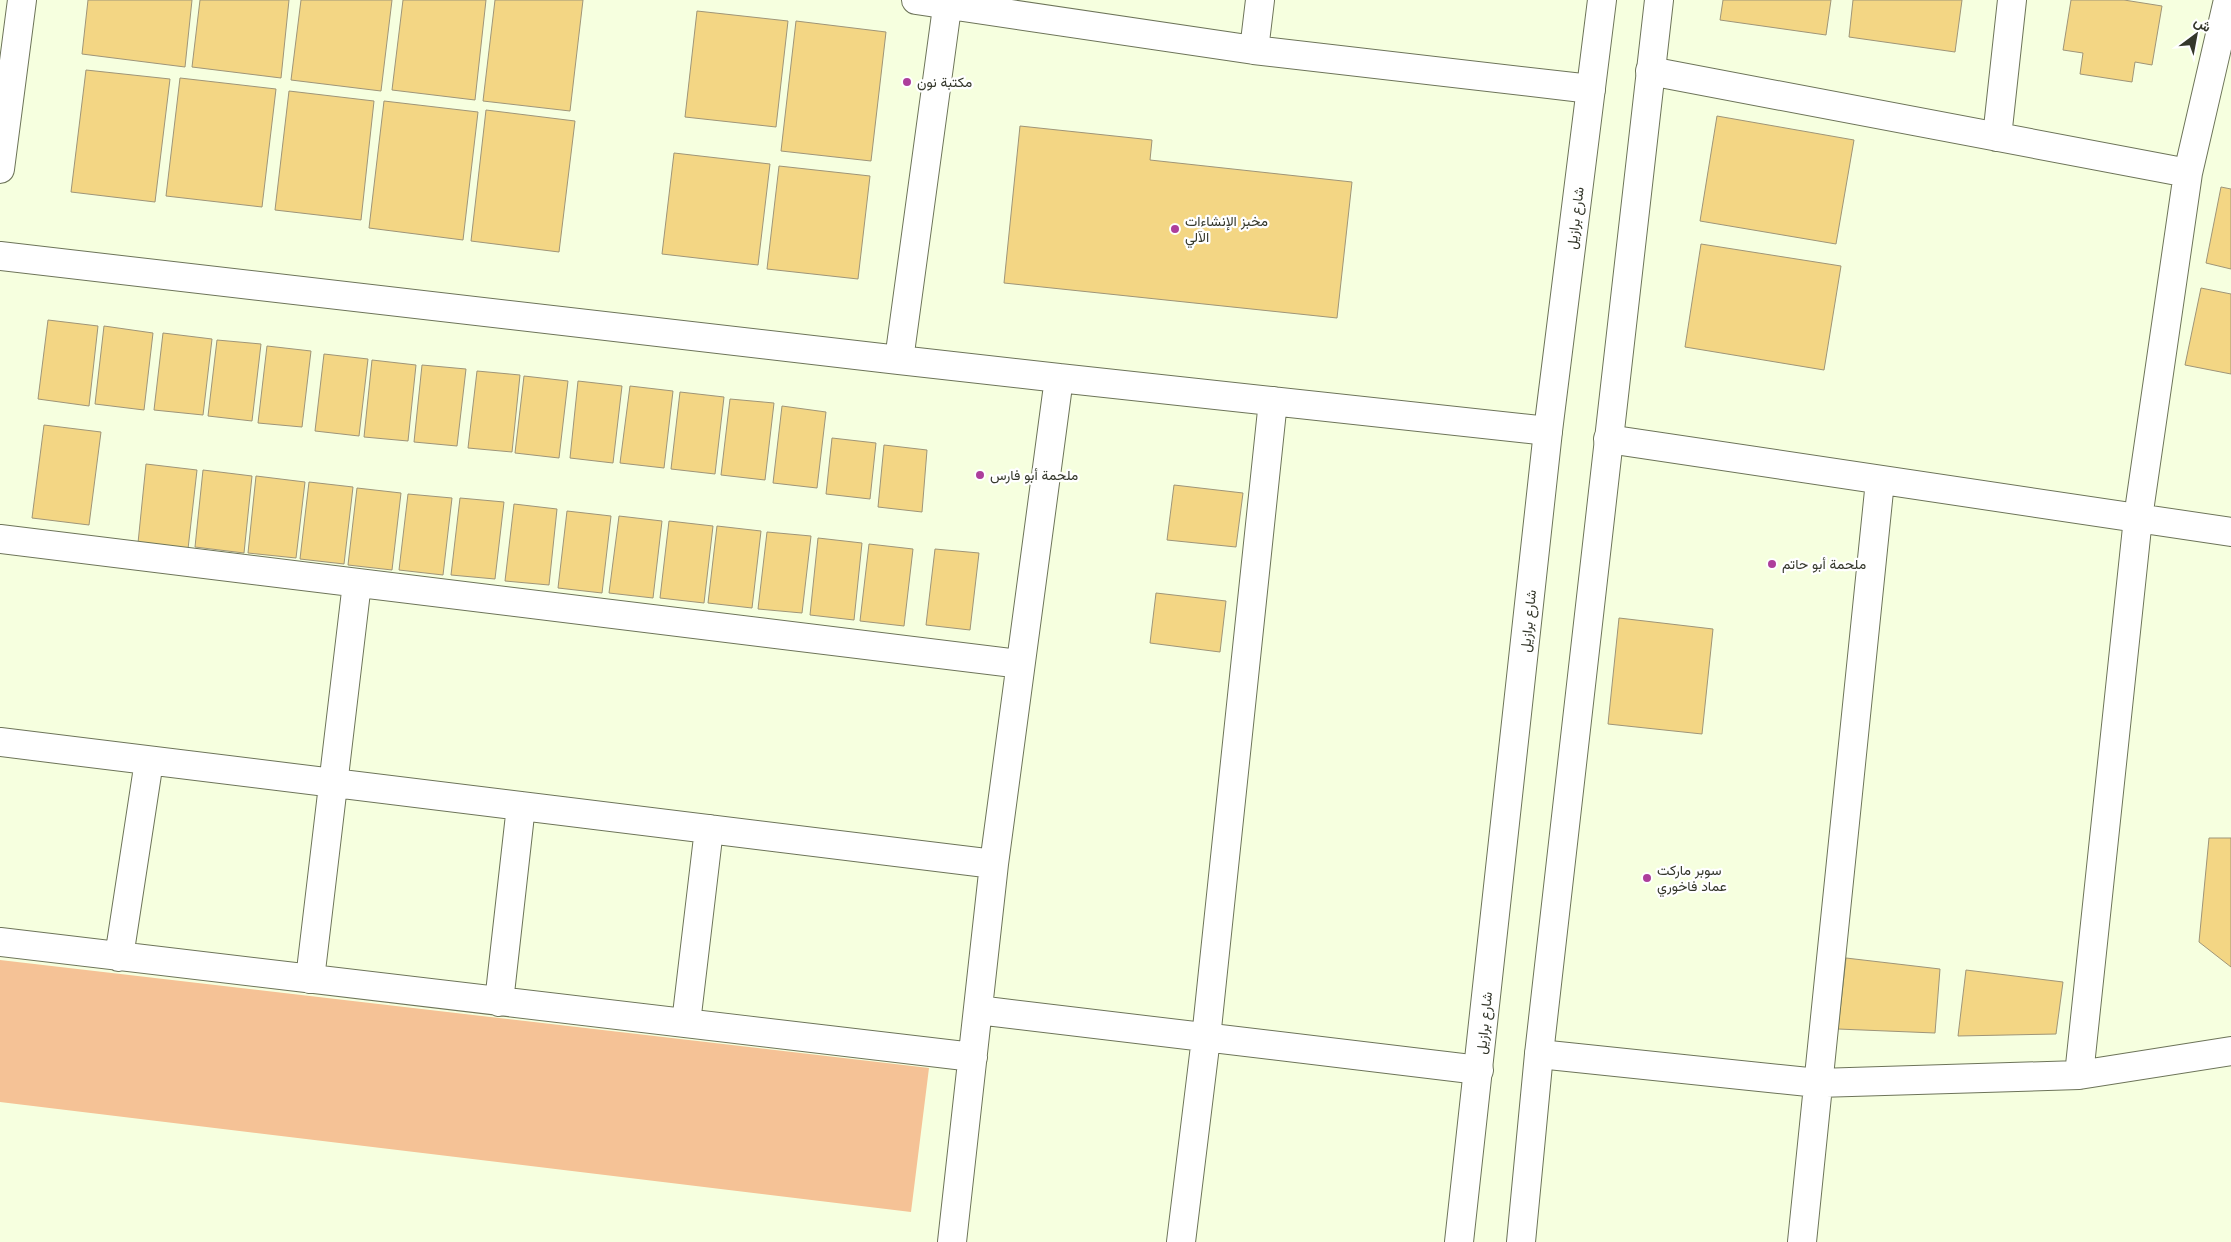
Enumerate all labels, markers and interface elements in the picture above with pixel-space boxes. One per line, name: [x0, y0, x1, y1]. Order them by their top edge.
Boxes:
north arrow: [2171, 10, 2221, 60]
text: ش: [2191, 12, 2215, 36]
place label: مكتبة نون: [917, 73, 972, 91]
marker: مكتبة نون: [901, 76, 913, 88]
street label: شارع برازيل: [1562, 186, 1590, 251]
place label: مخبز الإنشاءات الآلي: [1185, 212, 1268, 249]
marker: مخبز الإنشاءات الآلي: [1169, 223, 1181, 235]
place label: ملحمة أبو فارس: [990, 466, 1078, 484]
marker: ملحمة أبو فارس: [974, 469, 986, 481]
place label: ملحمة أبو حاتم: [1782, 555, 1866, 573]
marker: ملحمة أبو حاتم: [1766, 558, 1778, 570]
street label: شارع برازيل: [1516, 589, 1542, 653]
place label: سوبر ماركت عماد فاخوري: [1657, 861, 1727, 898]
marker: سوبر ماركت عماد فاخوري: [1641, 872, 1653, 884]
street label: شارع برازيل: [1472, 991, 1498, 1055]

